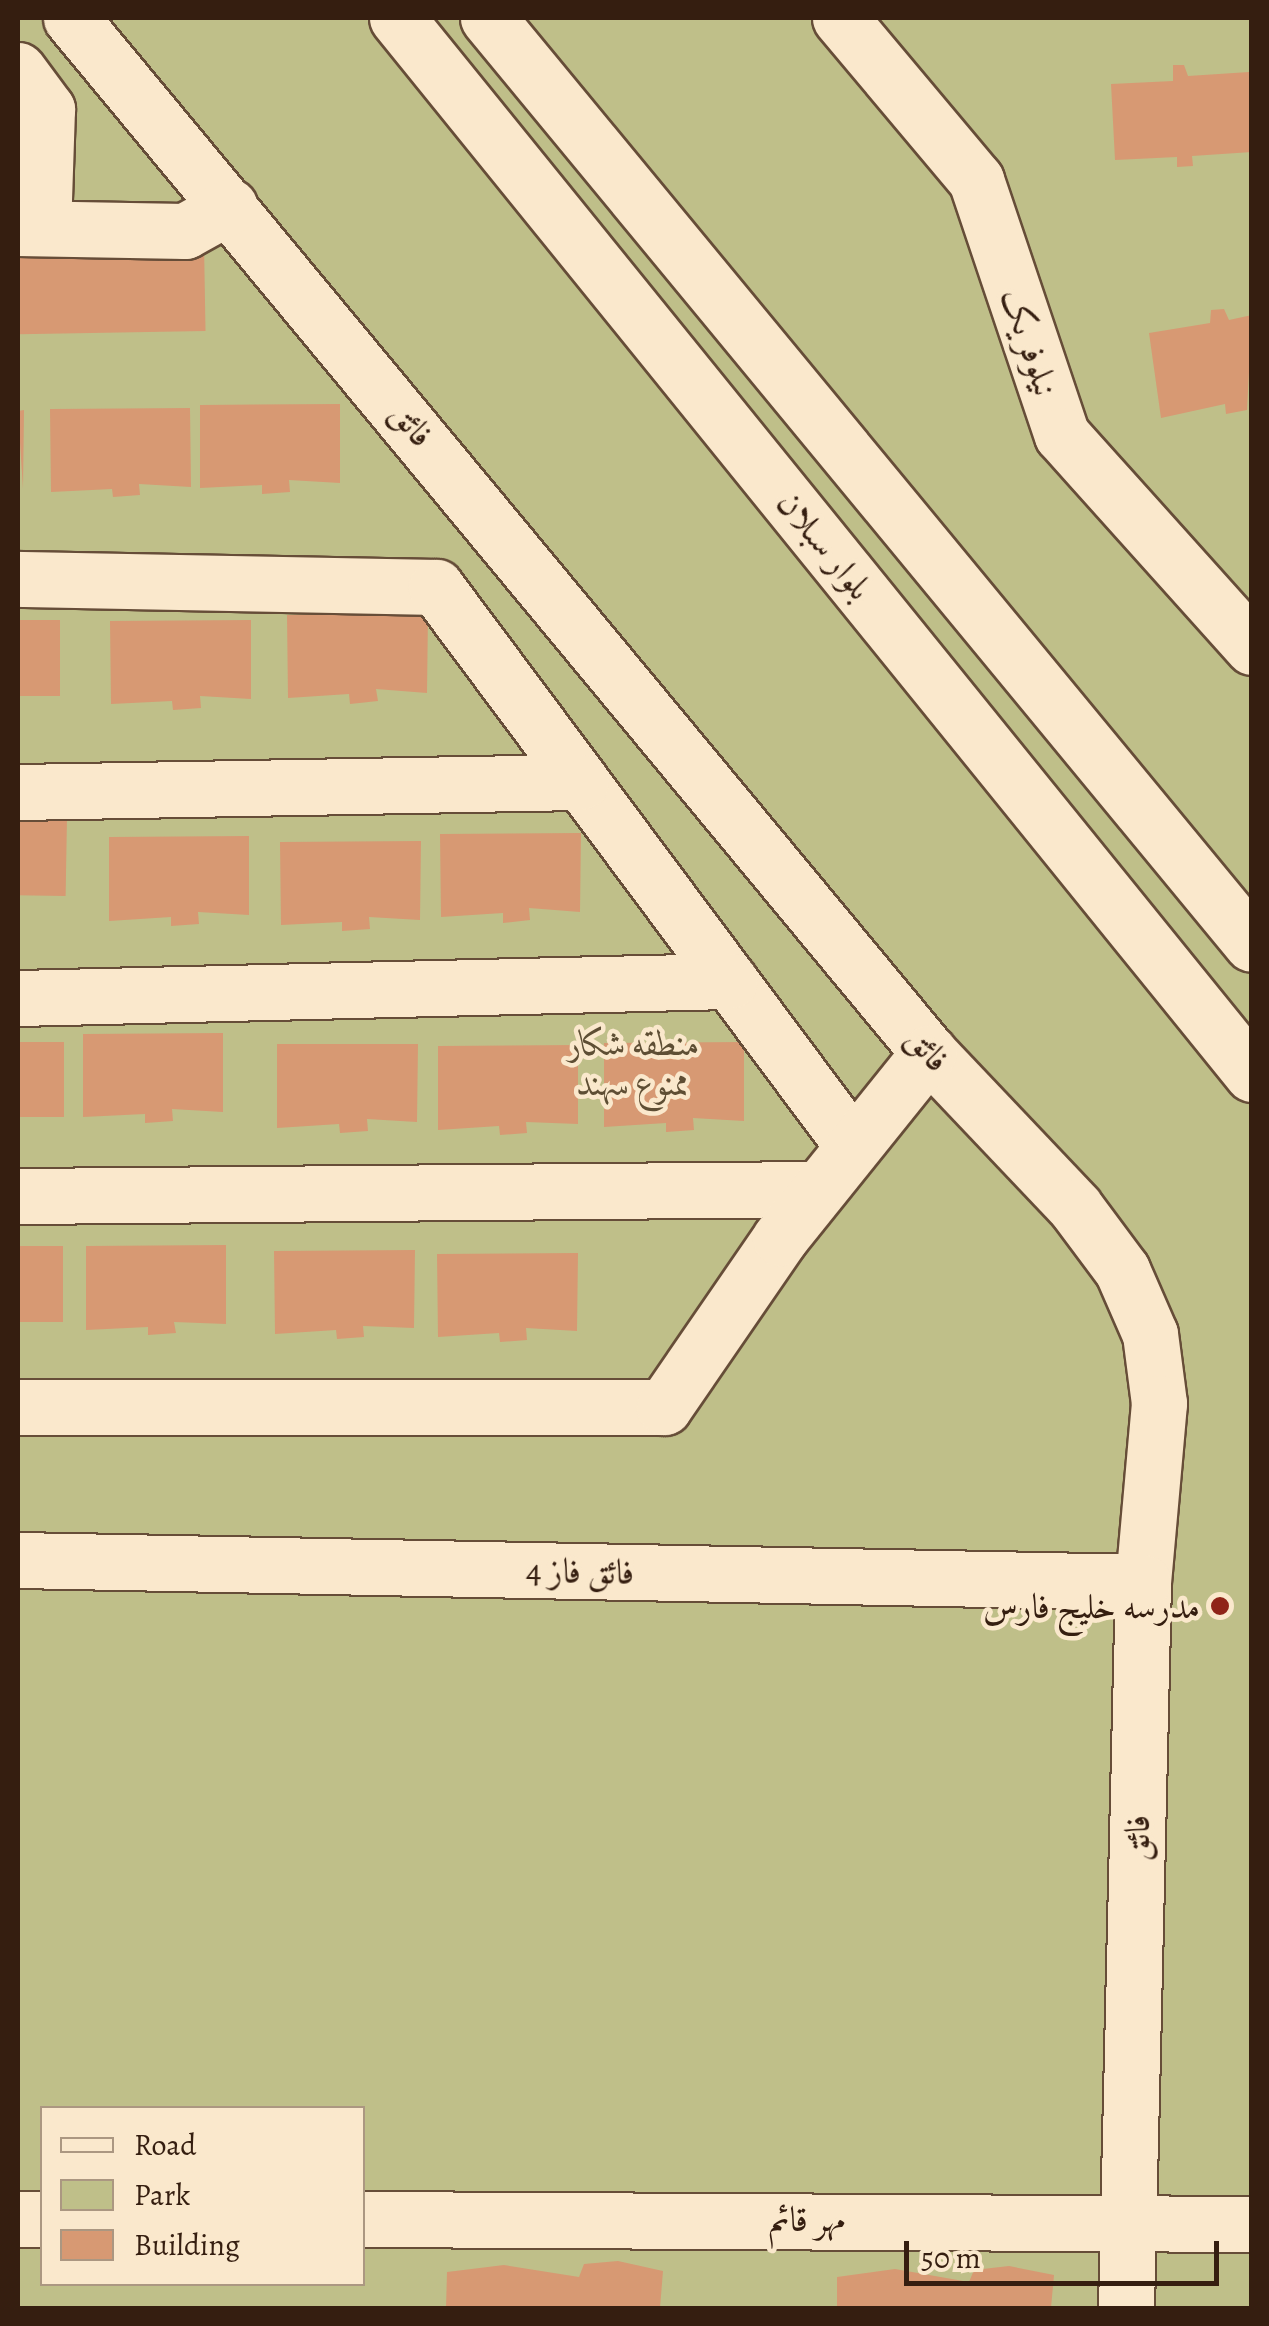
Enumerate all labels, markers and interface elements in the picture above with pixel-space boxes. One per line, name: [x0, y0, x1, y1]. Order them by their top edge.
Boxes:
street label: نیلوفر یک: [992, 283, 1068, 401]
street label: فائق: [381, 393, 443, 455]
street label: بلوار سبلان: [768, 482, 882, 608]
street label: فائق: [897, 1018, 959, 1080]
park label: منطقه شکار ممنوع سهند: [568, 1022, 700, 1104]
street label: فائق فاز 4: [526, 1549, 634, 1593]
place label: مدرسه خلیج فارس: [983, 1585, 1200, 1627]
marker: مدرسه خلیج فارس: [1209, 1595, 1231, 1617]
street label: فائق: [1116, 1815, 1158, 1861]
legend: [40, 2106, 365, 2286]
text: Road: [134, 2125, 196, 2165]
text: Park: [134, 2175, 190, 2215]
street label: مهر قائم: [769, 2198, 845, 2240]
scale bar: [909, 2221, 1224, 2283]
text: Building: [134, 2225, 240, 2265]
text: 50 m: [921, 2238, 981, 2278]

